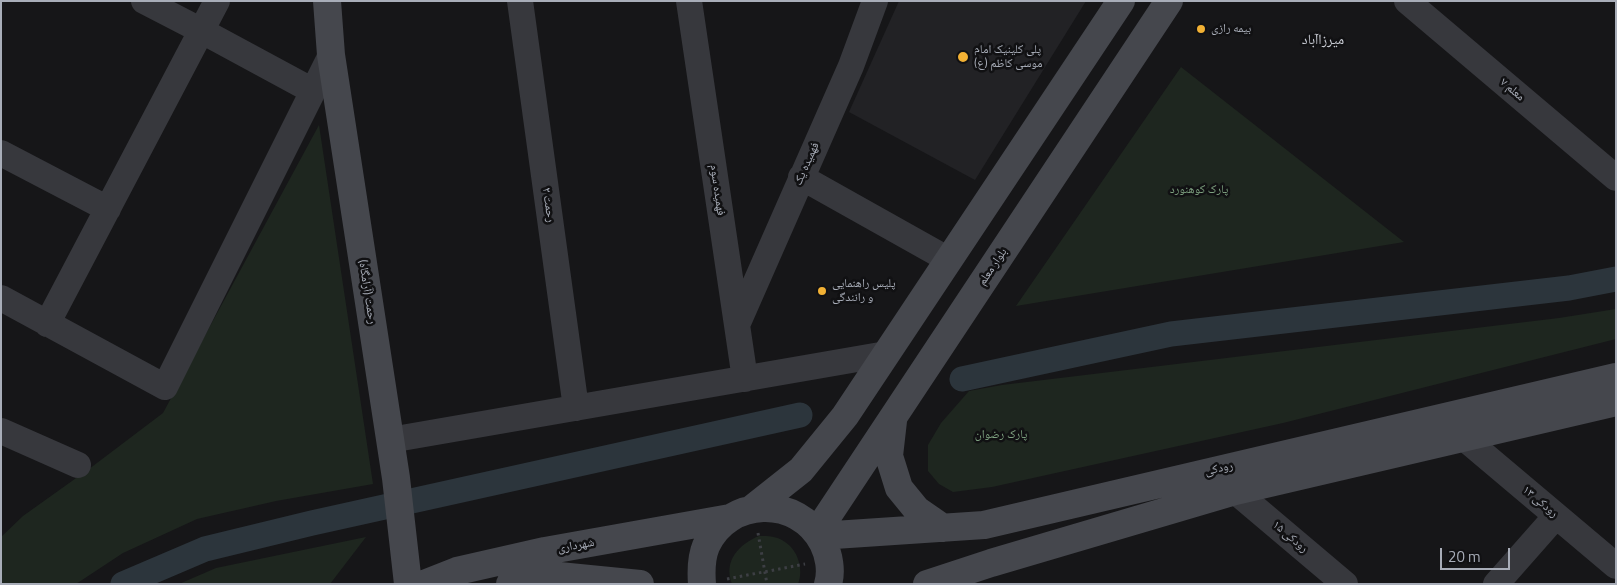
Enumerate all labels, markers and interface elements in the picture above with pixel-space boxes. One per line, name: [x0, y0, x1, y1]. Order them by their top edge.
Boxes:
place label: بیمه رازی: [1211, 22, 1251, 36]
marker: بیمه رازی: [1195, 23, 1207, 35]
district label: میرزاآباد: [1302, 33, 1344, 49]
place label: پلی کلینیک امام موسی کاظم (ع): [974, 43, 1042, 71]
marker: پلی کلینیک امام موسی کاظم (ع): [956, 50, 970, 64]
street label: معلم ۷: [1497, 76, 1527, 104]
street label: فهمیده یک: [791, 140, 823, 188]
street label: فهمیده سوم: [706, 164, 728, 216]
park label: پارک کوهنورد: [1170, 183, 1228, 197]
street label: رحمت ۲: [538, 187, 558, 223]
street label: بلوار معلم: [975, 246, 1011, 288]
street label: رحمت (آرامگاه): [355, 259, 379, 325]
place label: پلیس راهنمایی و رانندگی: [832, 277, 896, 305]
marker: پلیس راهنمایی و رانندگی: [816, 285, 828, 297]
park label: پارک رضوان: [975, 428, 1027, 442]
street label: رودکی: [1204, 459, 1234, 479]
street label: رودکی ۱۳: [1519, 483, 1561, 521]
street label: رودکی ۱۵: [1269, 518, 1311, 556]
street label: شهرداری: [556, 536, 596, 556]
scale bar: [1442, 538, 1512, 570]
text: 20 m: [1448, 545, 1481, 568]

